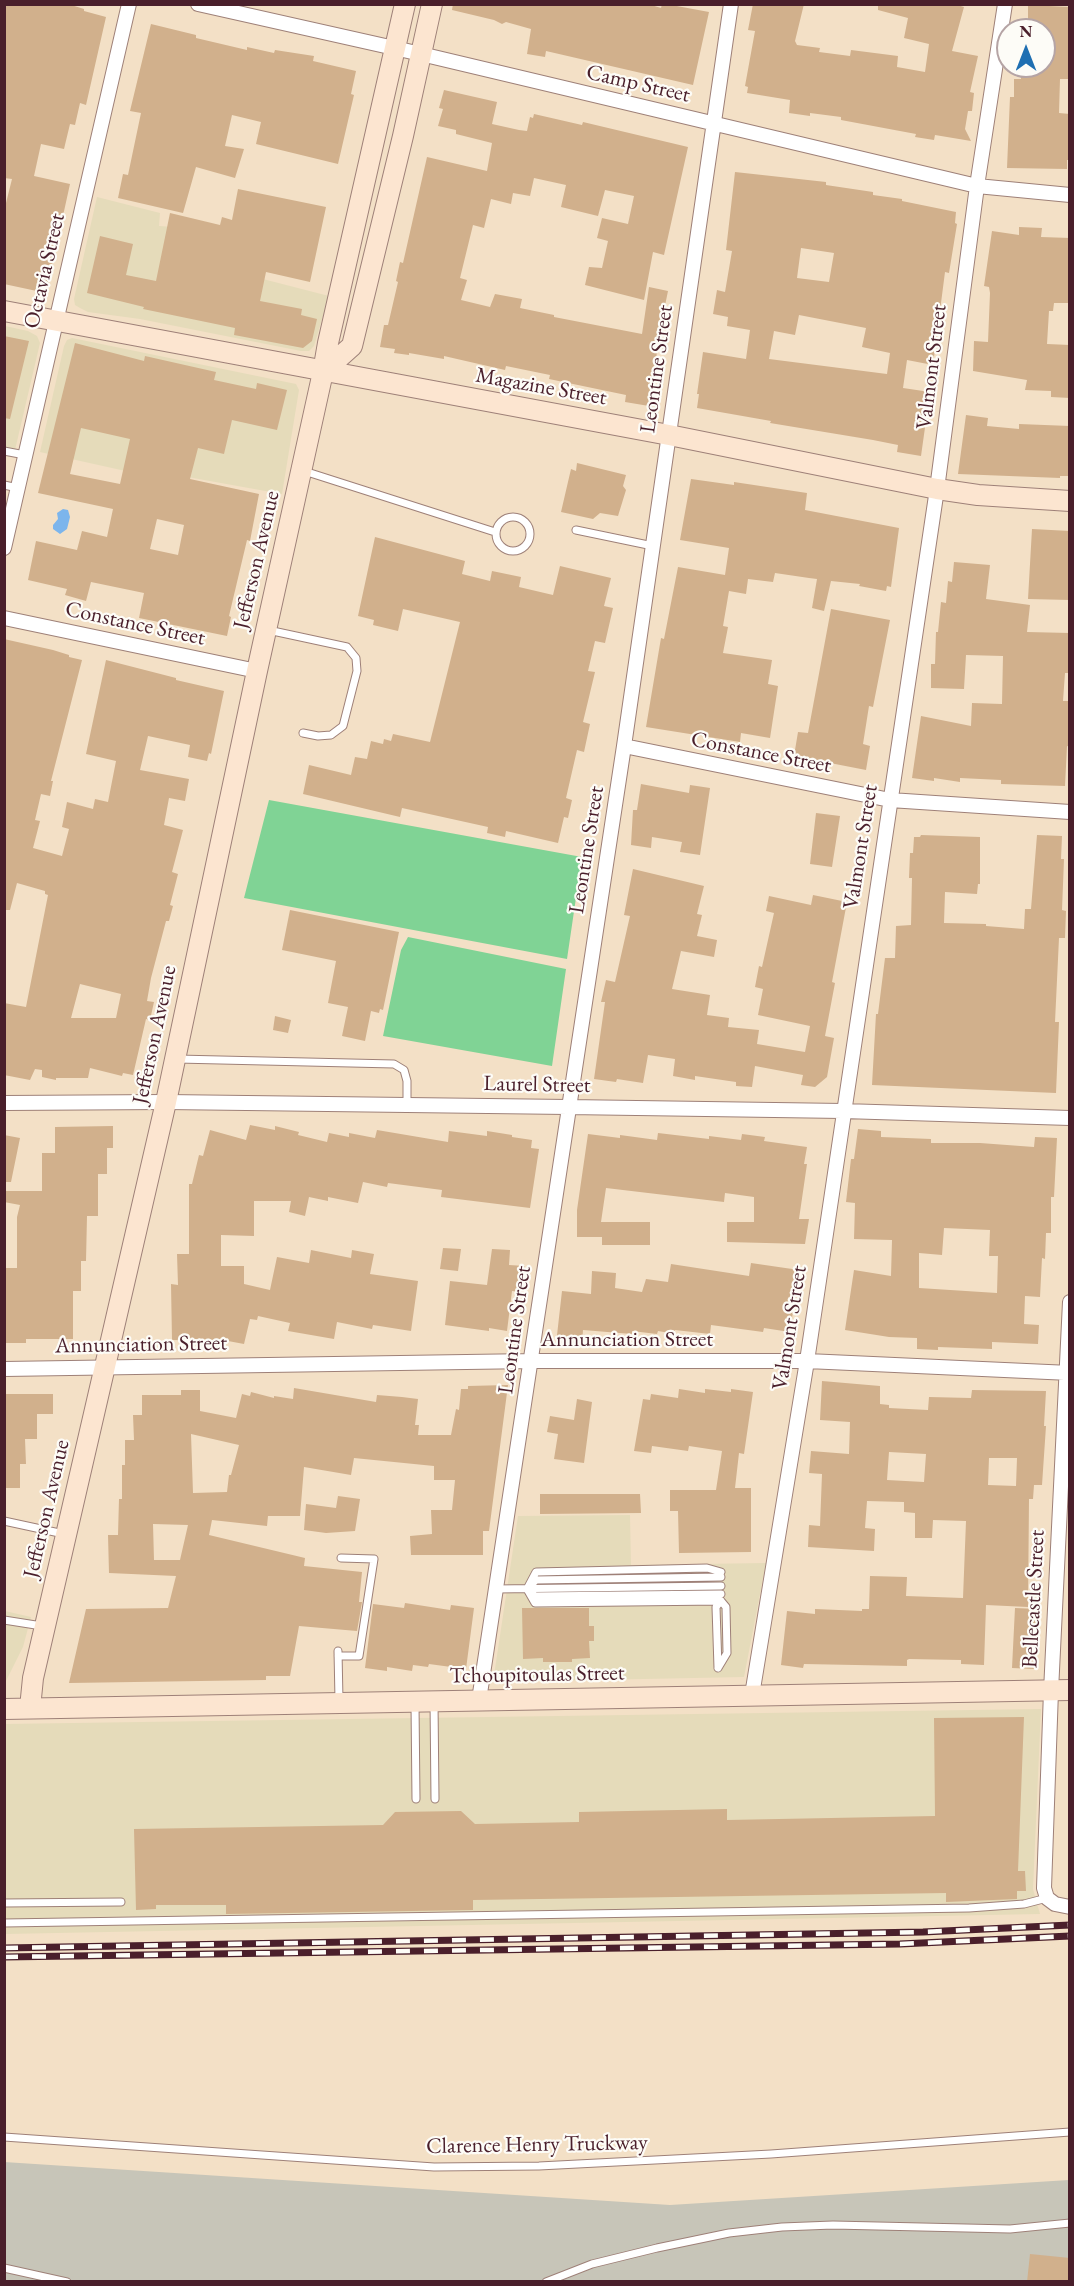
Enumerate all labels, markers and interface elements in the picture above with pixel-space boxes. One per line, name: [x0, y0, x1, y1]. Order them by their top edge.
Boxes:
north arrow: [996, 18, 1056, 78]
text: N: [1020, 21, 1032, 42]
street label: Camp Street: [584, 59, 692, 109]
street label: Octavia Street: [19, 211, 71, 331]
street label: Leontine Street: [635, 303, 679, 435]
street label: Valmont Street: [911, 303, 953, 431]
street label: Magazine Street: [473, 362, 609, 412]
street label: Jefferson Avenue: [228, 488, 286, 632]
street label: Constance Street: [63, 596, 207, 652]
street label: Constance Street: [689, 726, 833, 780]
street label: Valmont Street: [838, 783, 884, 911]
street label: Leontine Street: [564, 784, 610, 916]
street label: Jefferson Avenue: [127, 963, 183, 1107]
street label: Laurel Street: [483, 1071, 591, 1099]
street label: Leontine Street: [493, 1264, 537, 1396]
street label: Valmont Street: [767, 1264, 813, 1392]
street label: Annunciation Street: [541, 1327, 713, 1353]
street label: Annunciation Street: [55, 1330, 227, 1360]
street label: Jefferson Avenue: [18, 1437, 76, 1581]
street label: Bellecastle Street: [1017, 1529, 1051, 1669]
street label: Tchoupitoulas Street: [449, 1660, 625, 1690]
street label: Clarence Henry Truckway: [426, 2130, 648, 2160]

